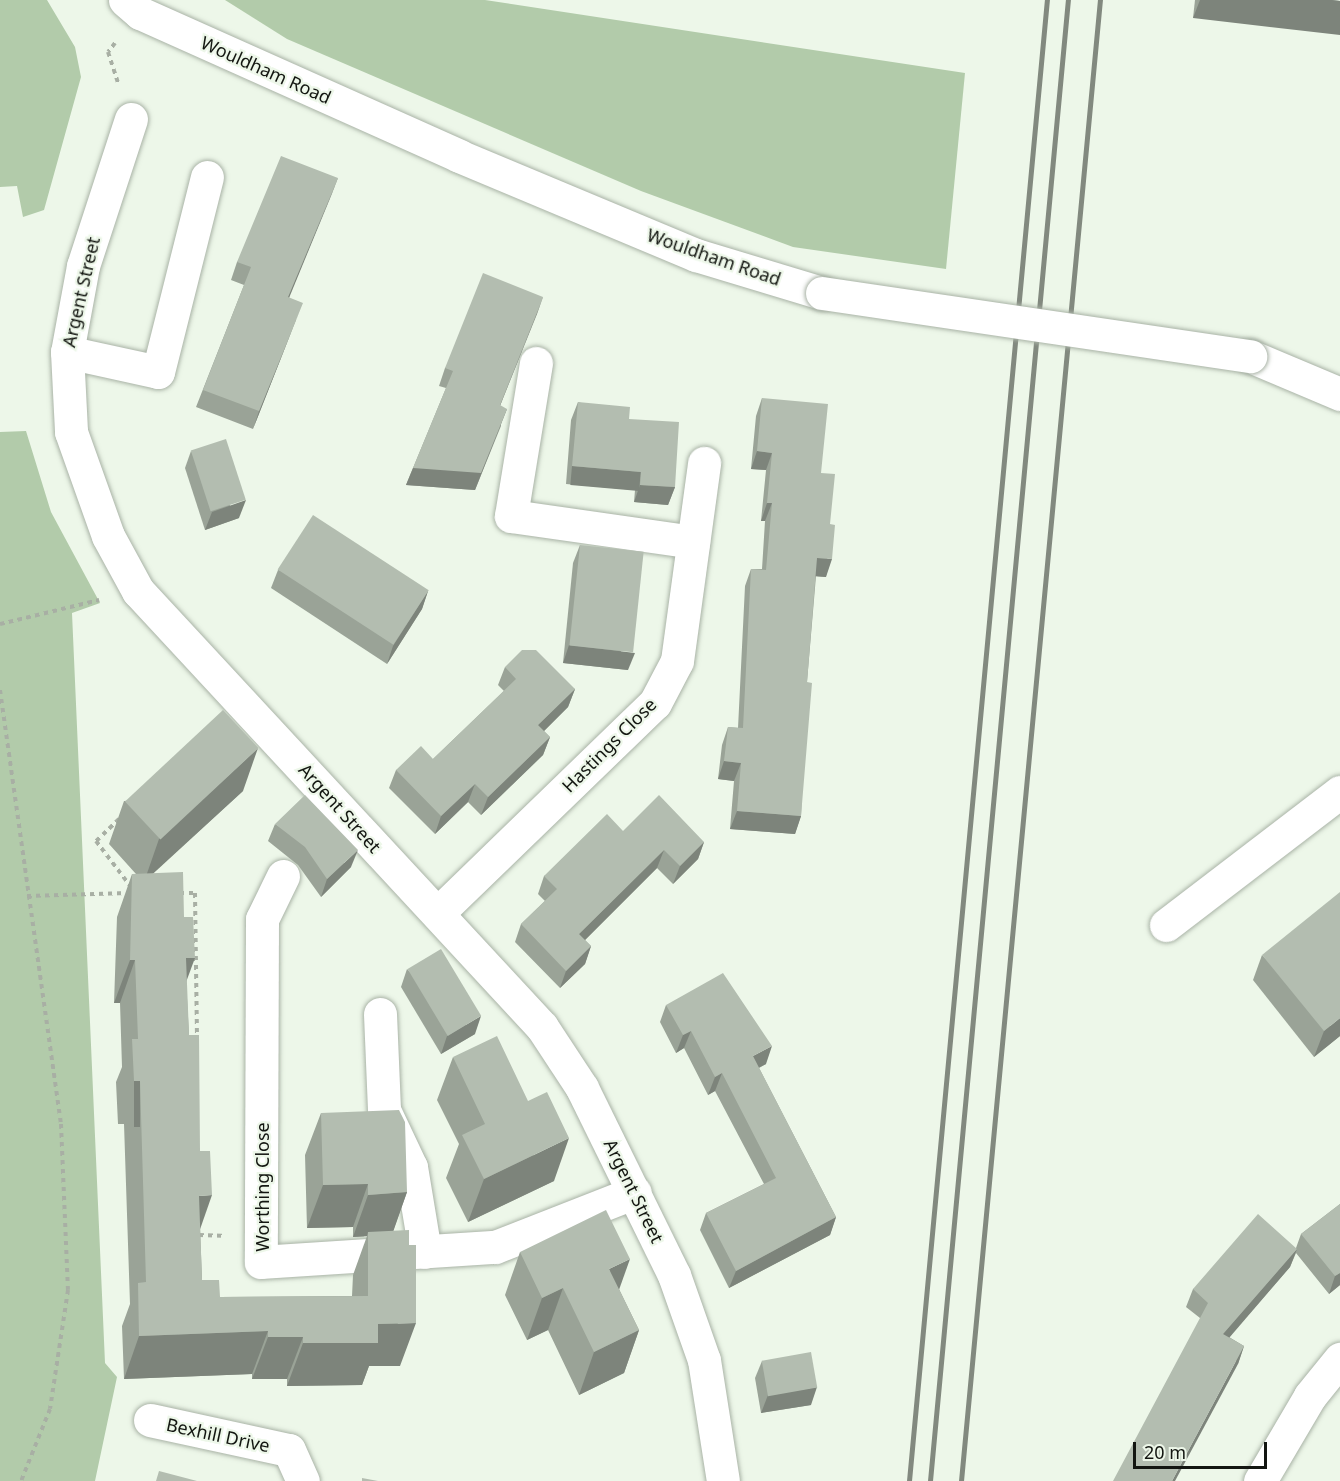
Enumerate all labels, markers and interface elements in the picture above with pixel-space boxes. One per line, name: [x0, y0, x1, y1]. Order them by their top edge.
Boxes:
street label: Wouldham Road: [198, 32, 334, 108]
street label: Wouldham Road: [644, 224, 784, 290]
street label: Argent Street: [58, 235, 104, 349]
street label: Hastings Close: [557, 693, 661, 797]
street label: Argent Street: [294, 759, 386, 857]
street label: Worthing Close: [251, 1122, 273, 1252]
street label: Argent Street: [600, 1136, 668, 1246]
street label: Bexhill Drive: [164, 1413, 272, 1457]
scale bar: [1136, 1430, 1270, 1468]
text: 20 m: [1144, 1440, 1186, 1464]

